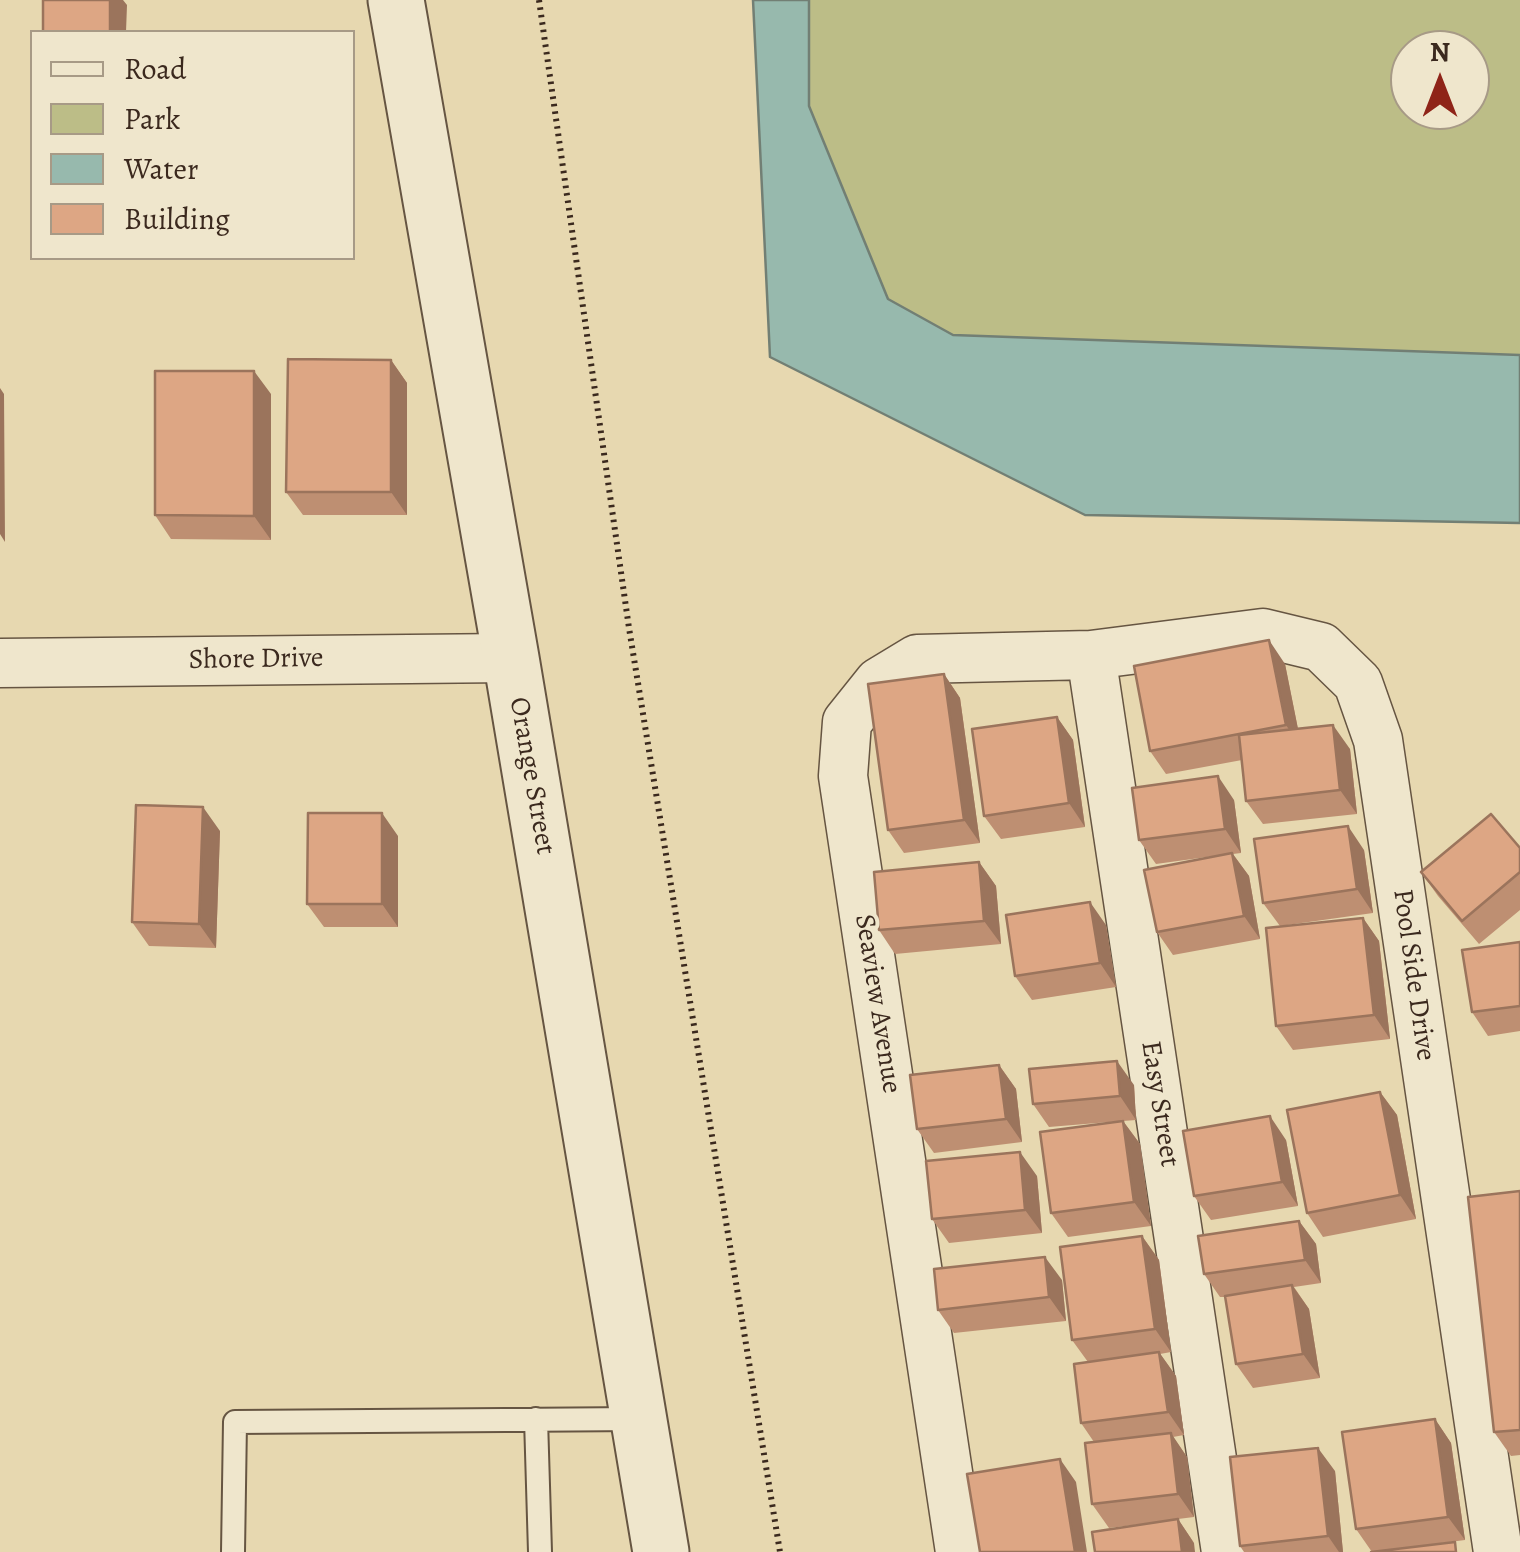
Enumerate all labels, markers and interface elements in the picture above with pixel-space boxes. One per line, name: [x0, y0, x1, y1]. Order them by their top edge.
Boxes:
legend: [30, 30, 355, 260]
north arrow: [1390, 30, 1490, 130]
text: N: [1430, 33, 1450, 71]
text: Road: [124, 49, 186, 89]
text: Park: [124, 99, 180, 139]
text: Water: [124, 149, 198, 189]
text: Building: [124, 199, 230, 239]
street label: Shore Drive: [188, 642, 324, 678]
street label: Orange Street: [501, 695, 561, 857]
street label: Pool Side Drive: [1384, 887, 1442, 1063]
street label: Seaview Avenue: [846, 912, 908, 1096]
street label: Easy Street: [1132, 1039, 1186, 1169]

